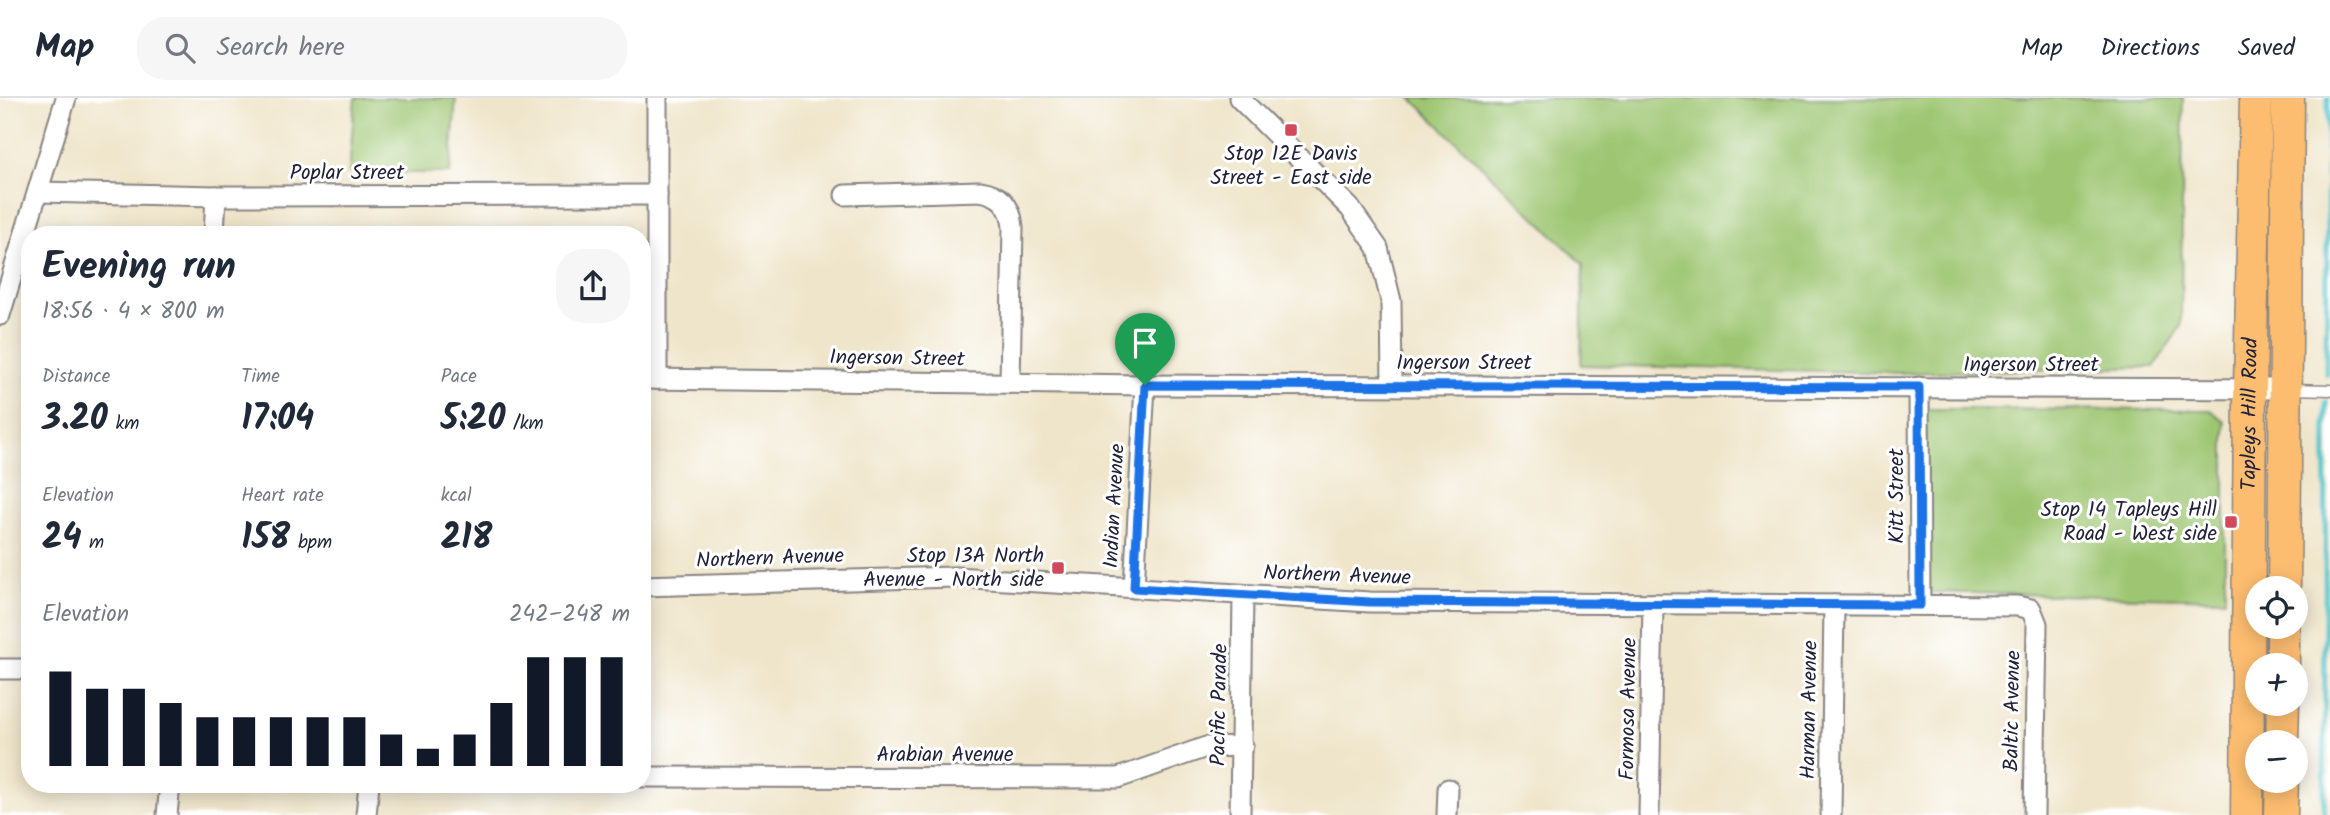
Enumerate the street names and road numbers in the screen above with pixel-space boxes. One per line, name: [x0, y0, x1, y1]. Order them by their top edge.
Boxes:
street label: Poplar Street: [290, 157, 405, 190]
street label: Tapleys Hill Road: [2233, 337, 2268, 491]
street label: Ingerson Street: [829, 341, 966, 377]
street label: Ingerson Street: [1396, 347, 1533, 380]
street label: Ingerson Street: [1963, 349, 2100, 382]
street label: Indian Avenue: [1095, 442, 1135, 569]
street label: Kitt Street: [1881, 447, 1914, 544]
street label: Northern Avenue: [696, 540, 845, 578]
street label: Northern Avenue: [1263, 557, 1412, 595]
street label: Formosa Avenue: [1611, 637, 1647, 781]
street label: Harman Avenue: [1792, 640, 1828, 780]
street label: Pacific Parade: [1202, 643, 1238, 766]
street label: Baltic Avenue: [1995, 650, 2031, 772]
street label: Arabian Avenue: [877, 739, 1014, 772]

